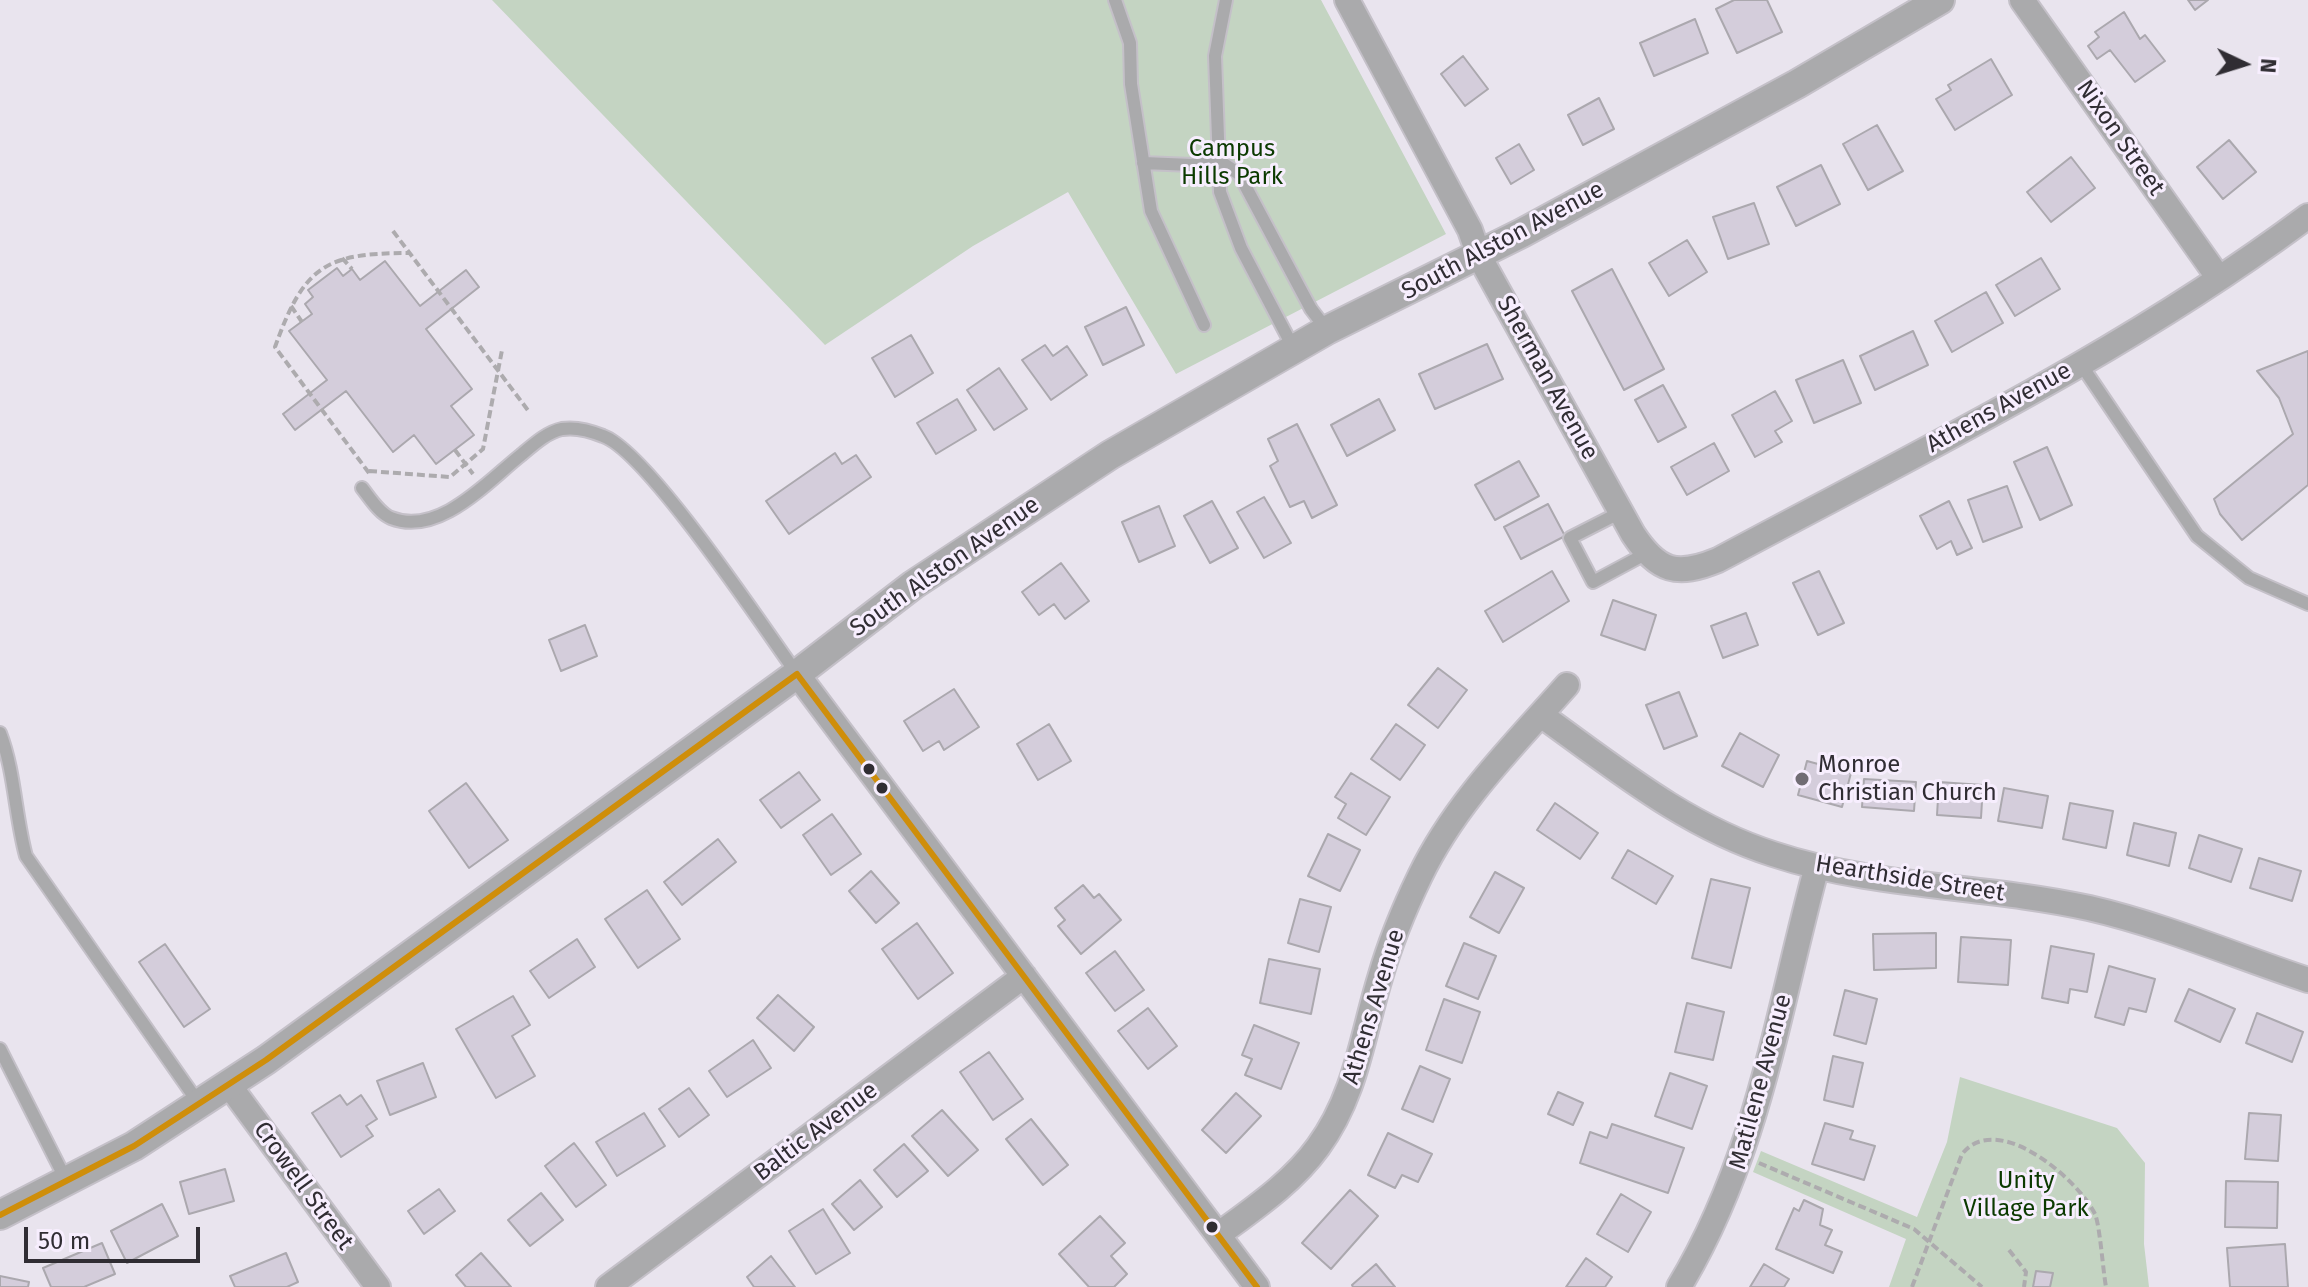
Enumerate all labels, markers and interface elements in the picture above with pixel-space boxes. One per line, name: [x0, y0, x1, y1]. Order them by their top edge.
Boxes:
north arrow: [2204, 24, 2284, 104]
text: N: [2254, 57, 2282, 74]
street label: Nixon Street: [2070, 75, 2170, 201]
park label: Campus Hills Park: [1181, 135, 1283, 191]
street label: South Alston Avenue: [1397, 176, 1609, 306]
street label: Sherman Avenue: [1490, 291, 1604, 465]
street label: Athens Avenue: [1922, 356, 2076, 460]
street label: South Alston Avenue: [845, 491, 1045, 643]
place label: Monroe Christian Church: [1818, 751, 1997, 807]
unlabelled marker: [861, 761, 877, 777]
marker: Monroe Christian Church: [1793, 770, 1811, 788]
unlabelled marker: [874, 780, 890, 796]
street label: Hearthside Street: [1813, 850, 2007, 908]
street label: Athens Avenue: [1337, 926, 1411, 1088]
street label: Matilene Avenue: [1724, 991, 1798, 1173]
street label: Baltic Avenue: [748, 1076, 884, 1188]
street label: Crowell Street: [247, 1116, 359, 1256]
park label: Unity Village Park: [1963, 1167, 2089, 1223]
scale bar: [28, 1211, 204, 1261]
unlabelled marker: [1204, 1219, 1220, 1235]
text: 50 m: [38, 1227, 90, 1255]

